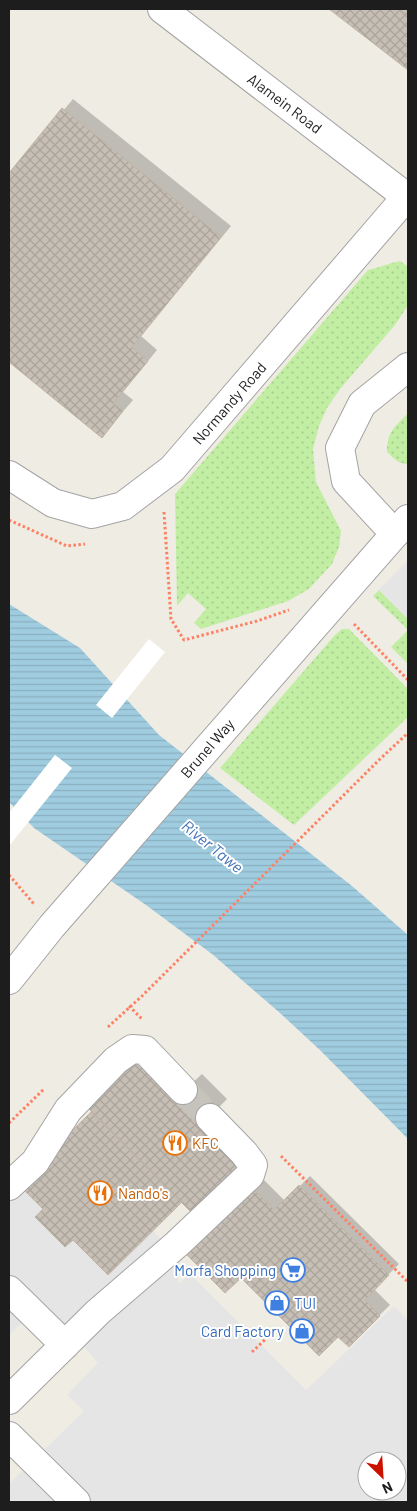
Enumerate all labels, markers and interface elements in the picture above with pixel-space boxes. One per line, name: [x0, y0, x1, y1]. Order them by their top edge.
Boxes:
street label: Alamein Road: [244, 69, 326, 137]
street label: Normandy Road: [188, 358, 270, 448]
street label: Brunel Way: [176, 715, 238, 781]
water label: River Tawe: [179, 816, 247, 876]
restaurant icon: KFC: [162, 1130, 188, 1156]
place label: KFC: [192, 1134, 219, 1152]
restaurant icon: Nando's: [87, 1180, 113, 1206]
place label: Nando's: [118, 1184, 169, 1202]
supermarket icon: Morfa Shopping: [280, 1257, 306, 1283]
place label: Morfa Shopping: [174, 1261, 276, 1279]
shop icon: TUI: [264, 1290, 290, 1316]
place label: TUI: [294, 1294, 316, 1312]
shop icon: Card Factory: [289, 1318, 315, 1344]
place label: Card Factory: [201, 1322, 284, 1340]
north arrow: [357, 1451, 407, 1501]
text: N: [380, 1479, 396, 1498]

